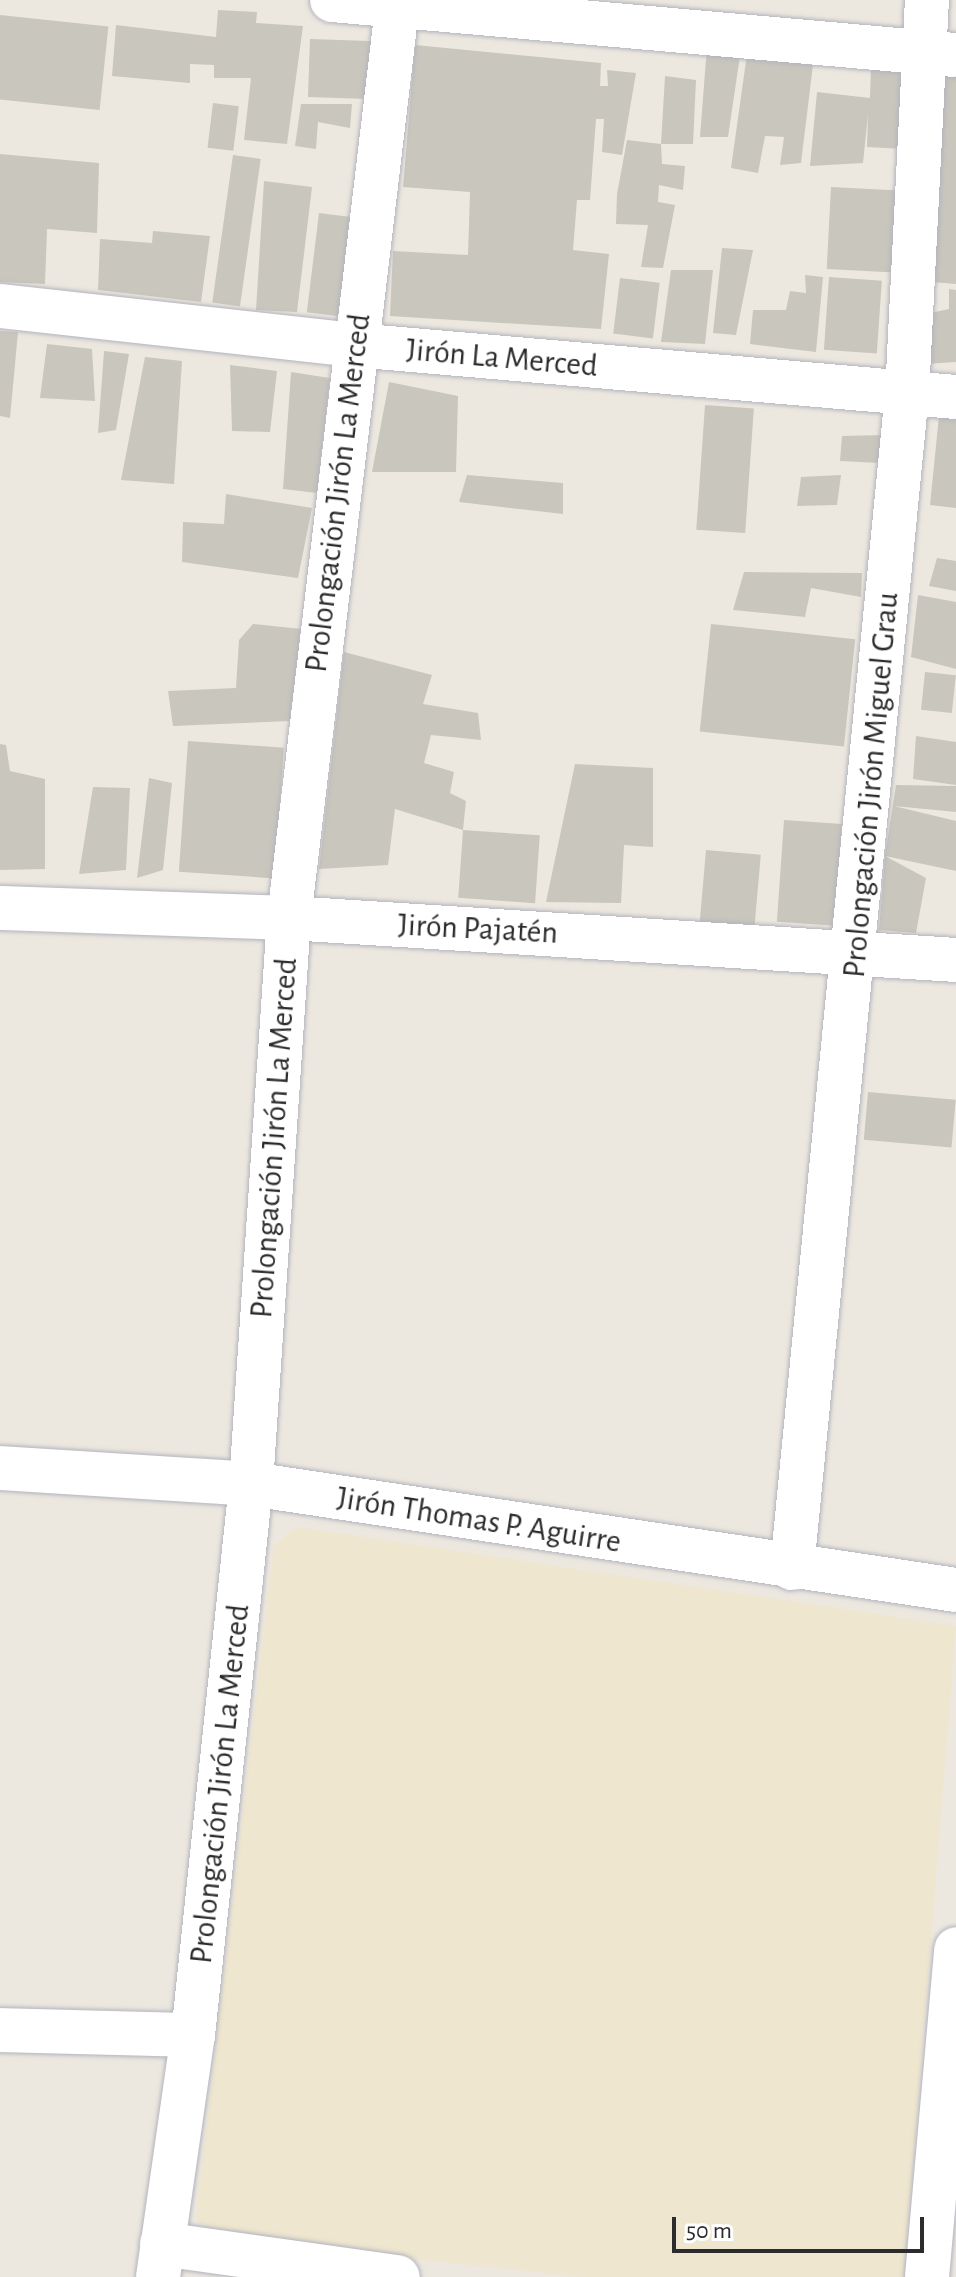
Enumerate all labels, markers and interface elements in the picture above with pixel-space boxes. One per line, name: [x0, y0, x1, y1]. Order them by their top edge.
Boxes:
street label: Prolongación Jirón La Merced: [297, 311, 379, 675]
street label: Jirón La Merced: [405, 331, 599, 385]
street label: Prolongación Jirón Miguel Grau: [835, 591, 907, 979]
street label: Jirón Pajatén: [397, 906, 559, 952]
street label: Prolongación Jirón La Merced: [242, 957, 306, 1319]
street label: Jirón Thomas P. Aguirre: [334, 1479, 624, 1561]
street label: Prolongación Jirón La Merced: [182, 1602, 258, 1966]
scale bar: [676, 2201, 928, 2251]
text: 50 m: [686, 2219, 732, 2243]

